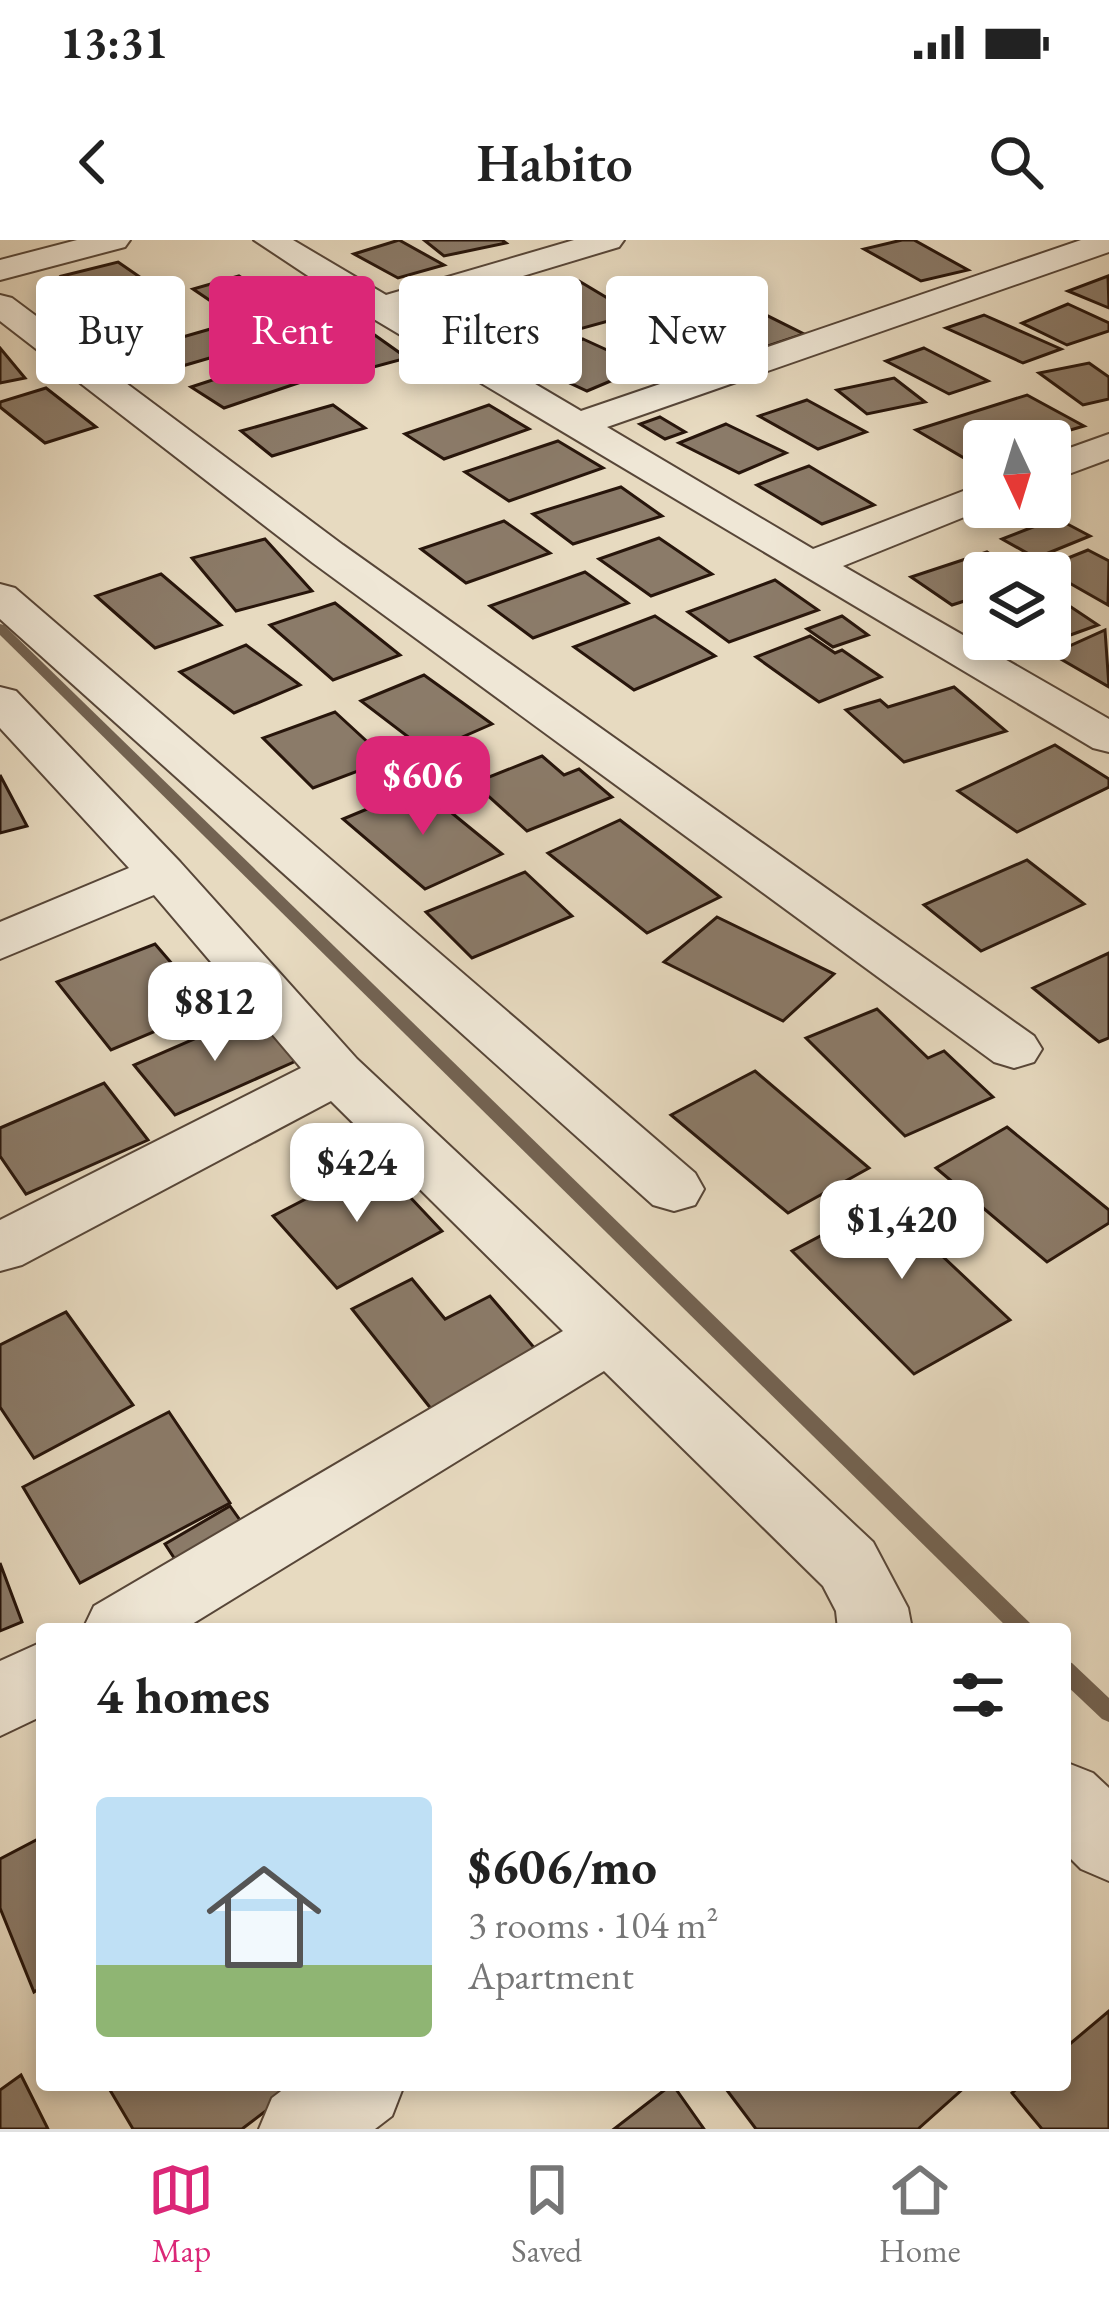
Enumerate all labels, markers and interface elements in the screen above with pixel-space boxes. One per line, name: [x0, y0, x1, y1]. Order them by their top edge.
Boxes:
text: 13:31: [60, 13, 168, 71]
text: Habito: [476, 127, 633, 197]
icon: back: [60, 129, 126, 195]
icon: search: [983, 129, 1049, 195]
chip: Buy: [36, 276, 185, 384]
chip: Rent: [209, 276, 375, 384]
chip: Filters: [399, 276, 582, 384]
chip: New: [606, 276, 768, 384]
north arrow: [963, 420, 1071, 528]
map controls: [963, 420, 1071, 660]
button: layers: [963, 552, 1071, 660]
pin: $606: [352, 736, 494, 838]
text: $606: [383, 749, 463, 800]
pin: $812: [144, 962, 286, 1064]
text: $812: [175, 975, 255, 1026]
pin: $424: [286, 1123, 428, 1225]
text: $424: [317, 1136, 397, 1187]
pin: $1,420: [804, 1180, 1000, 1282]
text: $1,420: [847, 1193, 957, 1244]
text: 4 homes: [96, 1662, 270, 1728]
icon: filters: [945, 1662, 1011, 1728]
text: $606/mo: [468, 1833, 657, 1899]
icon: home: [192, 1845, 336, 1989]
text: 3 rooms · 104 m²: [468, 1899, 719, 1950]
text: Apartment: [468, 1950, 634, 2001]
tab: Map: [148, 2157, 214, 2272]
tab: Saved: [511, 2157, 582, 2272]
tab: Home: [879, 2157, 961, 2272]

